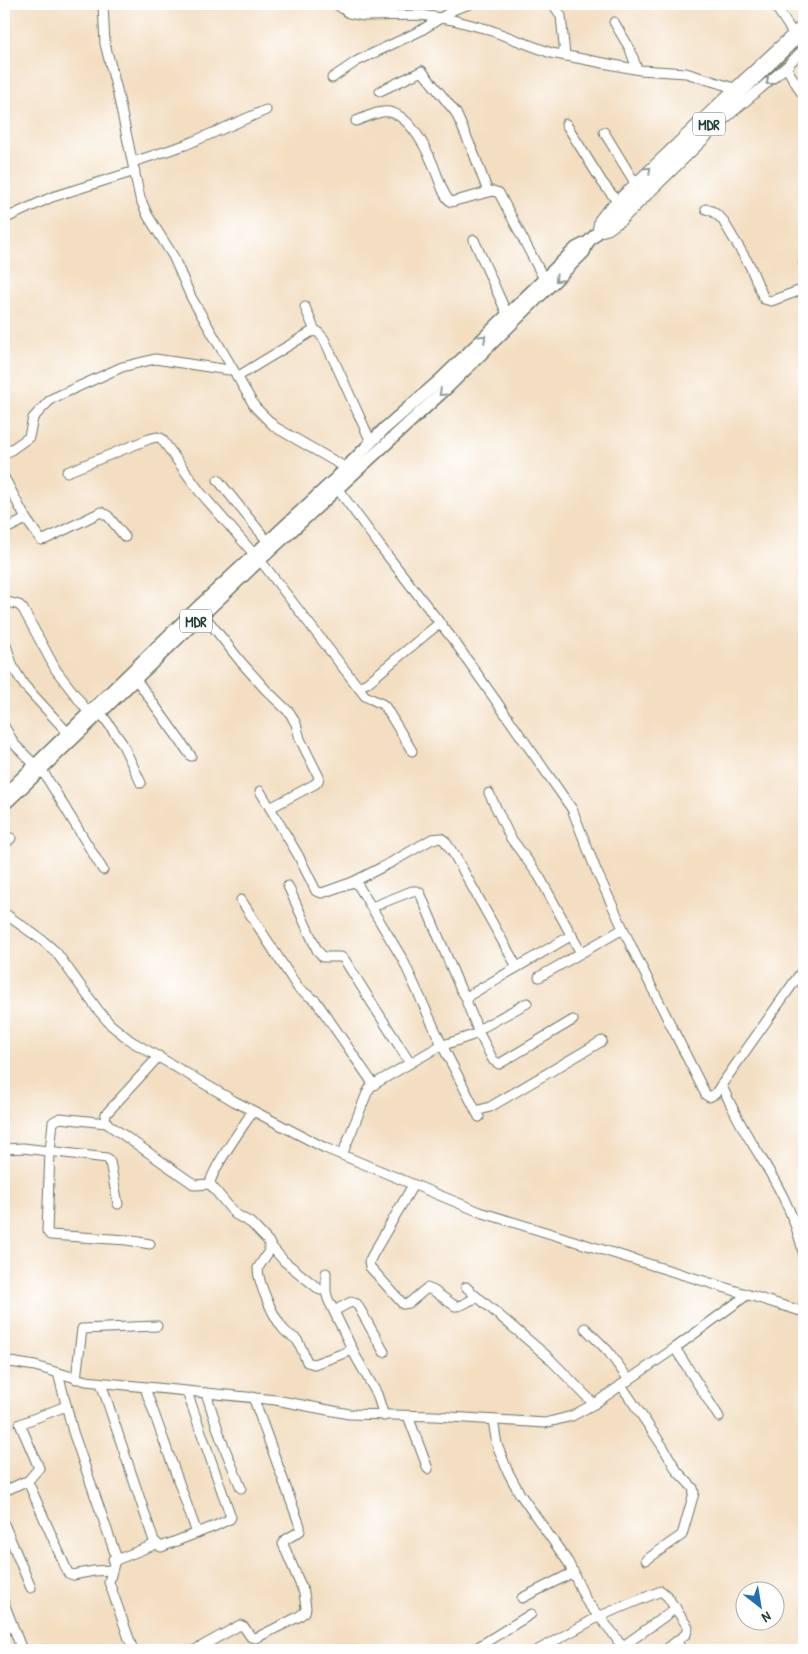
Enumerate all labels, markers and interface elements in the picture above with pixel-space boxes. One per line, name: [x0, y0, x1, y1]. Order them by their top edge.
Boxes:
one-way arrow: [765, 77, 774, 86]
road number: MDR: [693, 112, 725, 136]
one-way arrow: [642, 167, 651, 176]
one-way arrow: [555, 273, 564, 282]
one-way arrow: [477, 335, 486, 344]
one-way arrow: [438, 387, 447, 396]
road number: MDR: [180, 610, 212, 632]
north arrow: [736, 1582, 786, 1632]
text: N: [758, 1608, 775, 1628]

